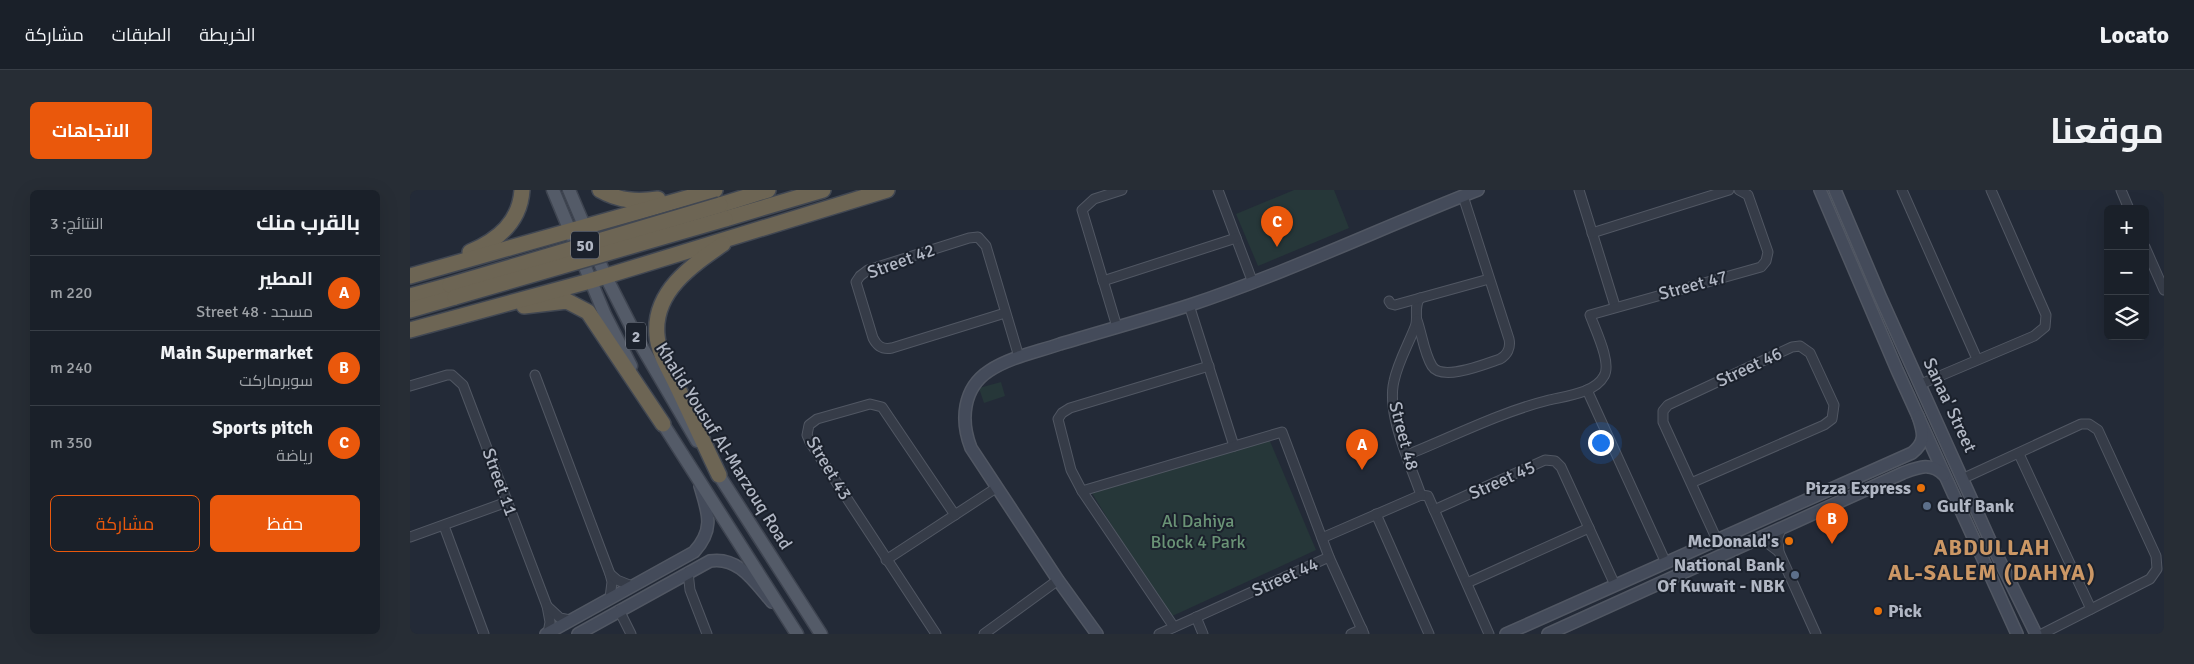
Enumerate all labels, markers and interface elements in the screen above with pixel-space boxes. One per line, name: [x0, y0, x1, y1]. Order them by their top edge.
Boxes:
text: Locato: [2099, 20, 2169, 50]
text: مشاركة: [25, 24, 84, 46]
text: الطبقات: [112, 24, 171, 46]
text: الخريطة: [199, 24, 256, 46]
button: الاتجاهات: [30, 102, 152, 159]
text: موقعنا: [2050, 110, 2164, 153]
map controls: [2104, 205, 2149, 340]
button: +: [2104, 205, 2149, 250]
pin: C: [1261, 206, 1293, 247]
text: بالقرب منك: [256, 210, 360, 236]
text: النتائج: 3: [50, 214, 104, 234]
road number: 50: [571, 232, 599, 258]
street label: Street 42: [864, 239, 938, 283]
button: −: [2104, 250, 2149, 295]
street label: Street 47: [1656, 265, 1730, 305]
text: المطير: [259, 267, 313, 291]
text: 220 m: [50, 283, 92, 303]
text: A: [339, 283, 349, 303]
button: layers: [2104, 295, 2149, 340]
text: مسجد · Street 48: [196, 302, 313, 322]
road number: 2: [626, 322, 646, 350]
street label: Khalid Yousuf Al-Marzouq Road: [651, 338, 797, 554]
text: Main Supermarket: [160, 341, 313, 365]
street label: Street 46: [1712, 342, 1786, 392]
street label: Sanaa' Street: [1919, 354, 1981, 456]
text: 240 m: [50, 358, 92, 378]
text: B: [339, 358, 349, 378]
text: سوبرماركت: [239, 371, 313, 391]
street label: Street 48: [1384, 399, 1424, 473]
text: Sports pitch: [212, 416, 313, 440]
pin: A: [1346, 429, 1378, 470]
your location: [1588, 430, 1614, 456]
street label: Street 43: [801, 432, 857, 504]
text: 350 m: [50, 433, 92, 453]
text: C: [339, 433, 349, 453]
street label: Street 11: [478, 445, 522, 519]
text: رياضة: [276, 446, 313, 466]
street label: Street 45: [1465, 456, 1539, 504]
place label: Pizza Express: [1805, 477, 1911, 499]
marker: Pizza Express: [1915, 482, 1927, 494]
button: مشاركة: [50, 495, 200, 552]
button: حفظ: [210, 495, 360, 552]
place label: Gulf Bank: [1937, 495, 2015, 517]
marker: Gulf Bank: [1921, 500, 1933, 512]
pin: B: [1816, 503, 1848, 544]
park label: Al Dahiya Block 4 Park: [1150, 510, 1246, 553]
place label: McDonald's: [1688, 530, 1779, 552]
district label: ABDULLAH AL-SALEM (DAHYA): [1888, 534, 2096, 586]
marker: McDonald's: [1783, 535, 1795, 547]
street label: Street 44: [1248, 553, 1322, 601]
place label: National Bank Of Kuwait - NBK: [1657, 554, 1786, 597]
marker: National Bank Of Kuwait - NBK: [1789, 569, 1801, 581]
place label: Pick: [1888, 600, 1923, 622]
marker: Pick: [1872, 605, 1884, 617]

